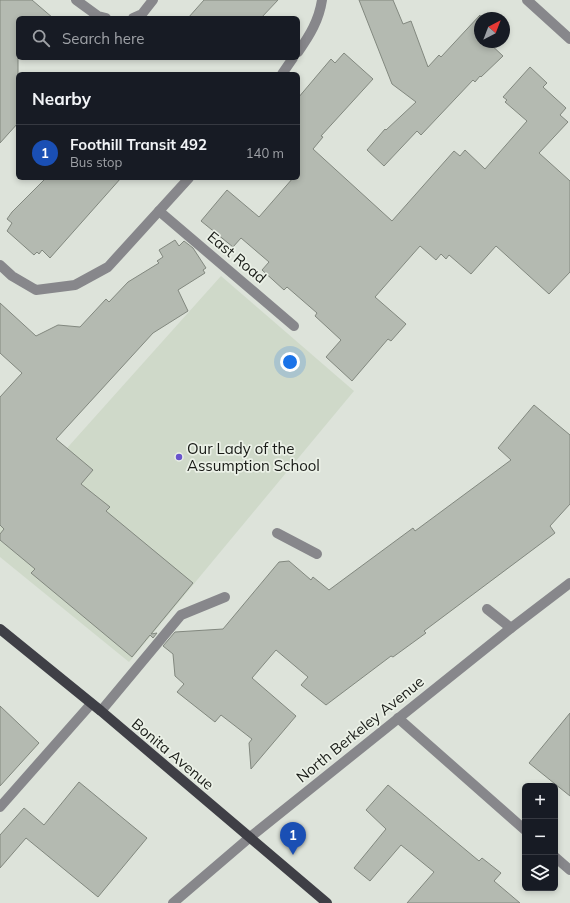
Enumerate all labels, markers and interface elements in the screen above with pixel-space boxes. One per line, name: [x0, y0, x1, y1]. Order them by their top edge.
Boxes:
north arrow: [474, 12, 510, 48]
search box: [16, 16, 300, 60]
icon: search: [30, 27, 52, 49]
text: Search here: [62, 29, 144, 48]
text: Nearby: [32, 88, 91, 109]
text: Foothill Transit 492: [70, 135, 207, 154]
text: 1: [41, 145, 49, 161]
text: 140 m: [246, 145, 284, 161]
text: Bus stop: [70, 154, 122, 170]
street label: East Road: [204, 227, 270, 287]
your location: [280, 352, 300, 372]
place label: Our Lady of the Assumption School: [187, 439, 320, 475]
marker: Our Lady of the Assumption School: [174, 452, 184, 462]
street label: North Berkeley Avenue: [292, 672, 428, 786]
street label: Bonita Avenue: [128, 714, 218, 794]
map controls: [522, 783, 558, 891]
button: +: [522, 783, 558, 819]
button: −: [522, 819, 558, 855]
pin: 1: [280, 822, 306, 855]
button: layers: [522, 855, 558, 891]

